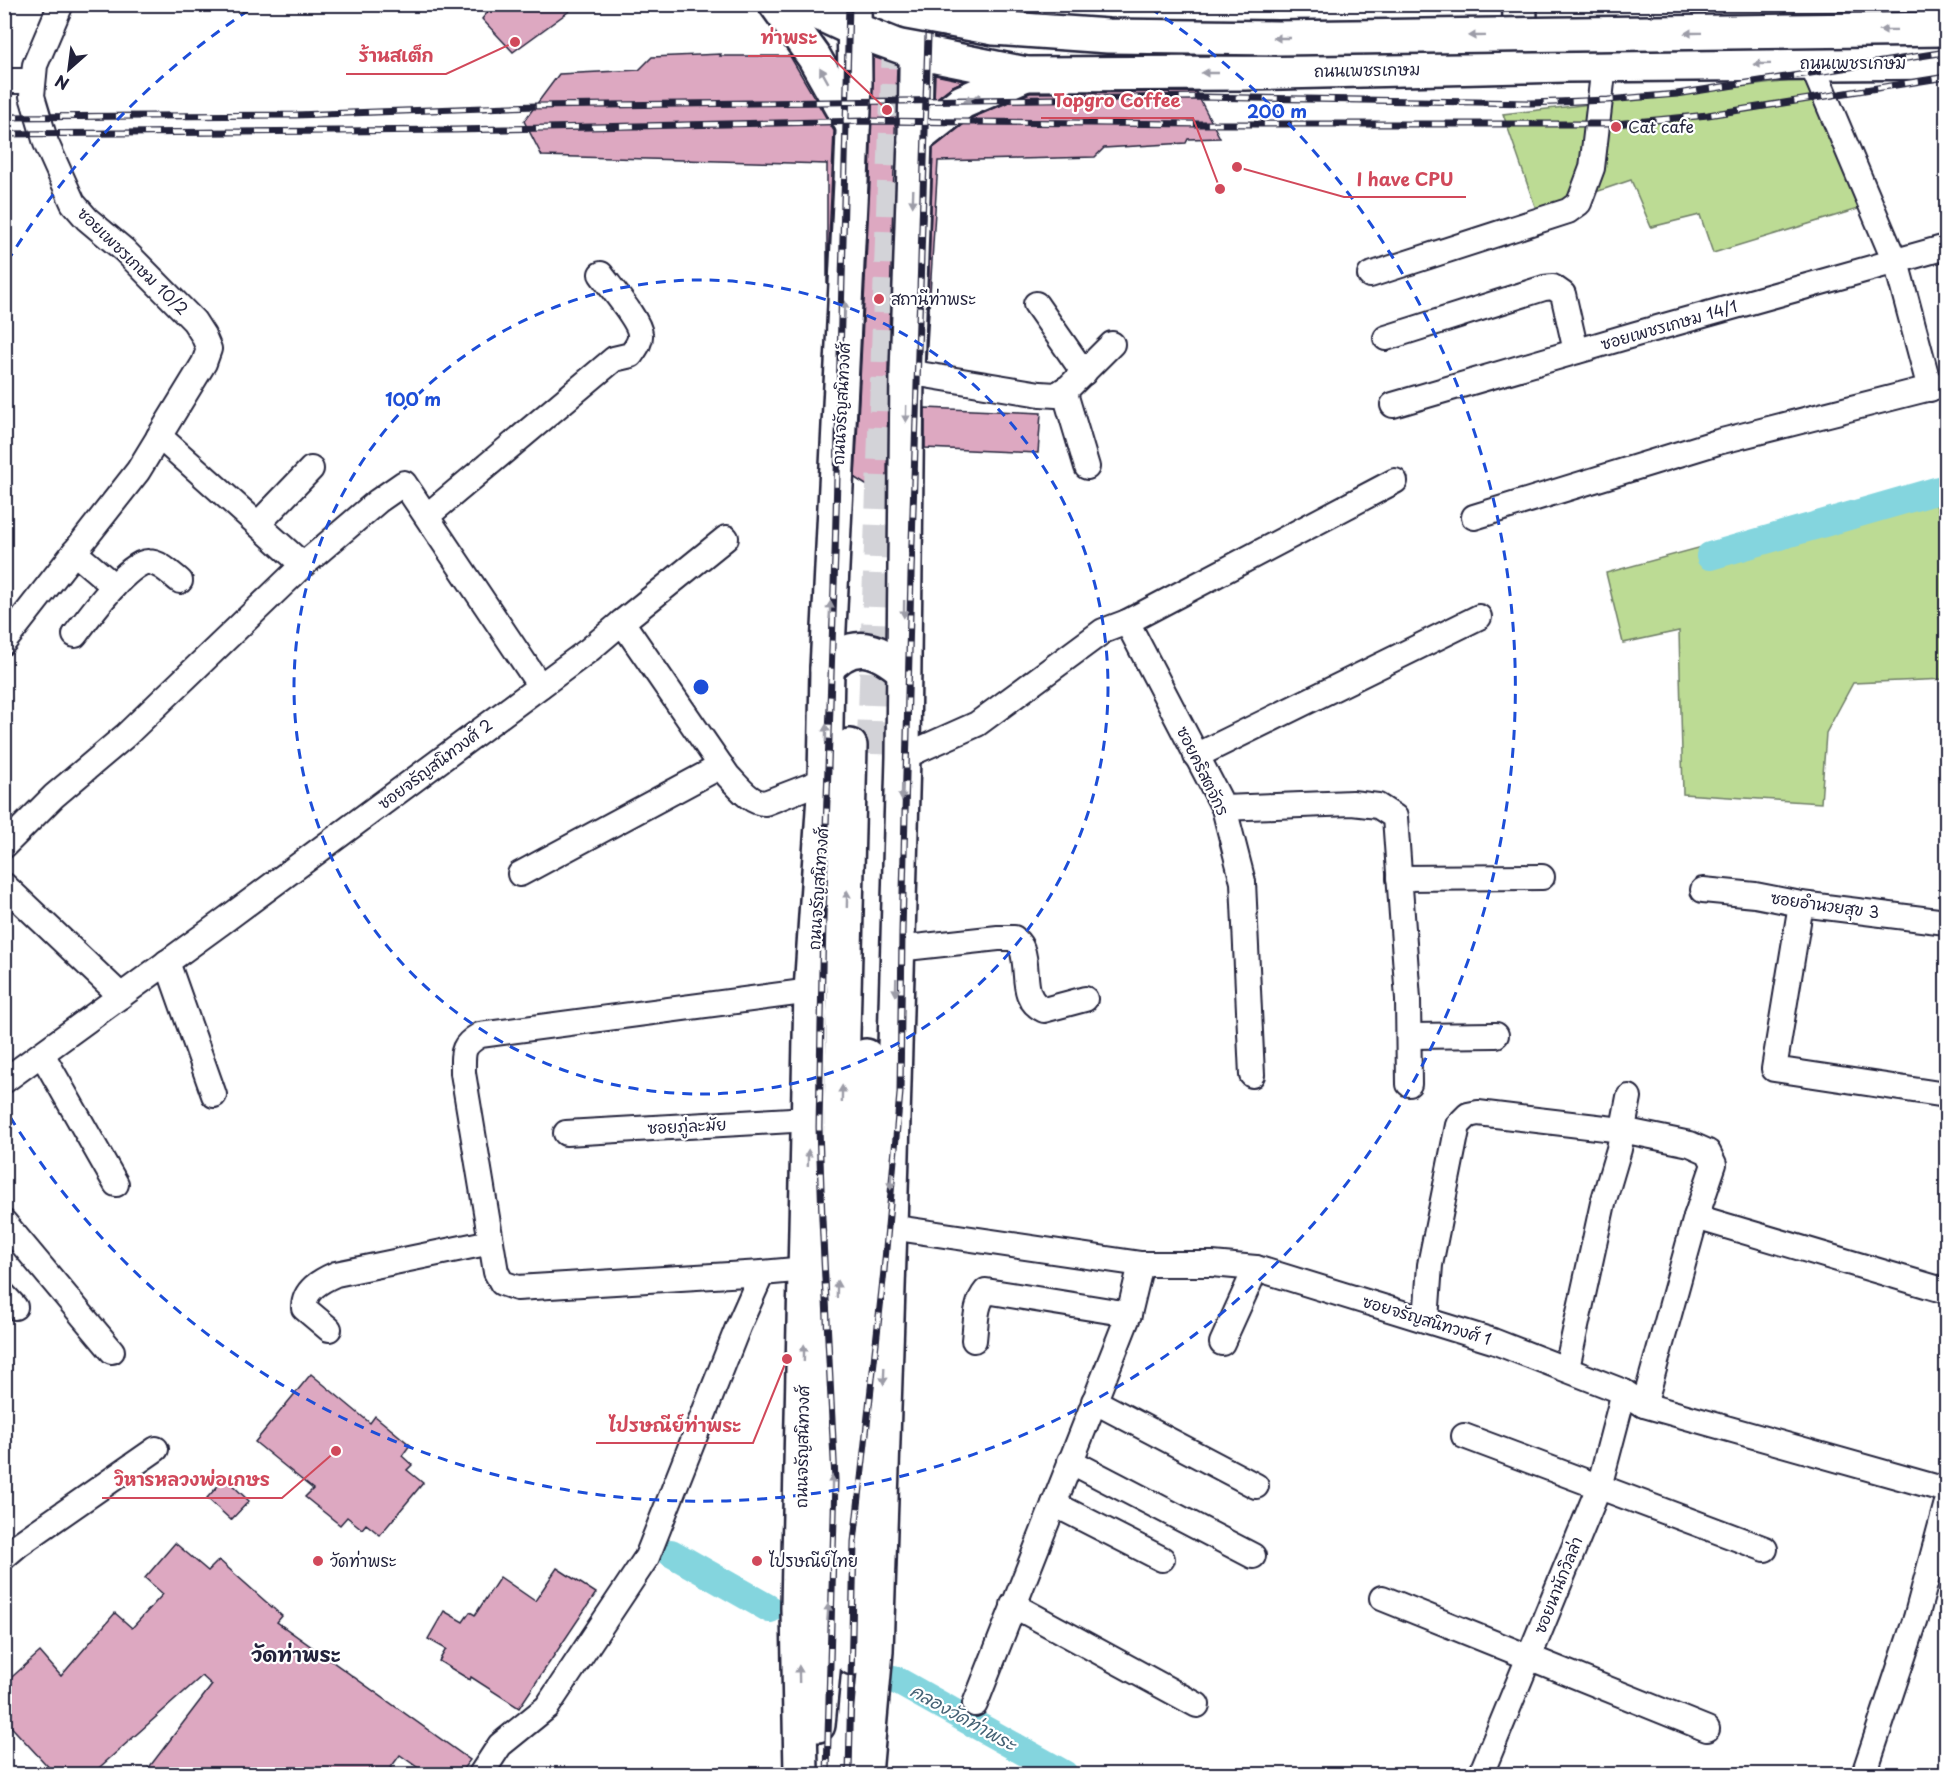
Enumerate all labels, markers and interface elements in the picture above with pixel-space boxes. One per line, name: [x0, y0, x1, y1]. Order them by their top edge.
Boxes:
callout: ท่าพระ: [748, 20, 830, 56]
text: ท่าพระ: [760, 23, 818, 50]
one-way arrow: [1879, 25, 1898, 35]
one-way arrow: [1684, 28, 1703, 38]
one-way arrow: [1468, 31, 1487, 41]
one-way arrow: [1273, 33, 1292, 43]
callout: ร้านสเต็ก: [346, 38, 446, 74]
north arrow: [39, 39, 99, 99]
text: ร้านสเต็ก: [358, 41, 434, 68]
street label: ถนนเพชรเกษม: [1800, 50, 1906, 74]
street label: ถนนเพชรเกษม: [1314, 56, 1420, 82]
one-way arrow: [1753, 59, 1772, 69]
one-way arrow: [818, 67, 829, 83]
one-way arrow: [1201, 68, 1220, 78]
text: N: [50, 70, 73, 97]
callout: Topgro Coffee: [1041, 82, 1193, 118]
text: Topgro Coffee: [1053, 86, 1181, 113]
one-way arrow: [963, 93, 981, 103]
text: 200 m: [1247, 97, 1307, 124]
place label: Cat cafe: [1628, 114, 1694, 138]
marker: Cat cafe: [1609, 120, 1623, 134]
callout: I have CPU: [1344, 161, 1466, 197]
text: I have CPU: [1356, 165, 1454, 192]
one-way arrow: [908, 188, 917, 207]
street label: ซอยเพชรเกษม 10/2: [73, 201, 195, 320]
place label: สถานีท่าพระ: [891, 286, 976, 310]
marker: สถานีท่าพระ: [872, 292, 886, 306]
street label: ซอยเพชรเกษม 14/1: [1598, 293, 1740, 355]
one-way arrow: [841, 301, 850, 320]
street label: ถนนจรัญสนิทวงศ์: [825, 341, 855, 466]
text: 100 m: [385, 385, 441, 412]
one-way arrow: [901, 404, 911, 423]
one-way arrow: [899, 599, 909, 618]
one-way arrow: [826, 601, 835, 620]
centre of rings: [691, 677, 711, 697]
street label: ซอยจรัญสนิทวงศ์ 2: [372, 712, 497, 814]
street label: ซอยคริสตจักร: [1172, 722, 1236, 819]
one-way arrow: [821, 723, 831, 742]
one-way arrow: [897, 782, 907, 801]
street label: ถนนจรัญสนิทวงศ์: [801, 826, 833, 951]
street label: ซอยอำนวยสุข 3: [1769, 885, 1881, 925]
one-way arrow: [842, 890, 851, 909]
one-way arrow: [892, 977, 901, 996]
one-way arrow: [837, 1085, 847, 1104]
street label: ซอยภู่ละมัย: [647, 1111, 727, 1141]
one-way arrow: [803, 1149, 813, 1168]
one-way arrow: [886, 1172, 896, 1191]
one-way arrow: [832, 1280, 842, 1299]
street label: ซอยจรัญสนิทวงศ์ 1: [1360, 1288, 1495, 1350]
one-way arrow: [799, 1344, 808, 1363]
one-way arrow: [880, 1367, 889, 1386]
street label: ถนนจรัญสนิทวงศ์: [788, 1384, 814, 1508]
callout: ไปรษณีย์ท่าพระ: [596, 1407, 753, 1443]
text: ไปรษณีย์ท่าพระ: [608, 1411, 741, 1438]
callout: วิหารหลวงพ่อเกษร: [102, 1462, 282, 1498]
text: วิหารหลวงพ่อเกษร: [114, 1465, 270, 1492]
one-way arrow: [828, 1475, 837, 1494]
street label: ซอยนานักวิลล่า: [1527, 1532, 1587, 1637]
place label: วัดท่าพระ: [330, 1548, 397, 1572]
place label: ไปรษณีย์ไทย: [768, 1548, 858, 1572]
marker: วัดท่าพระ: [311, 1554, 325, 1568]
marker: ไปรษณีย์ไทย: [750, 1554, 764, 1568]
one-way arrow: [824, 1602, 833, 1621]
district label: วัดท่าพระ: [251, 1639, 341, 1669]
one-way arrow: [794, 1665, 804, 1684]
water label: คลองวัดท่าพระ: [906, 1676, 1023, 1758]

